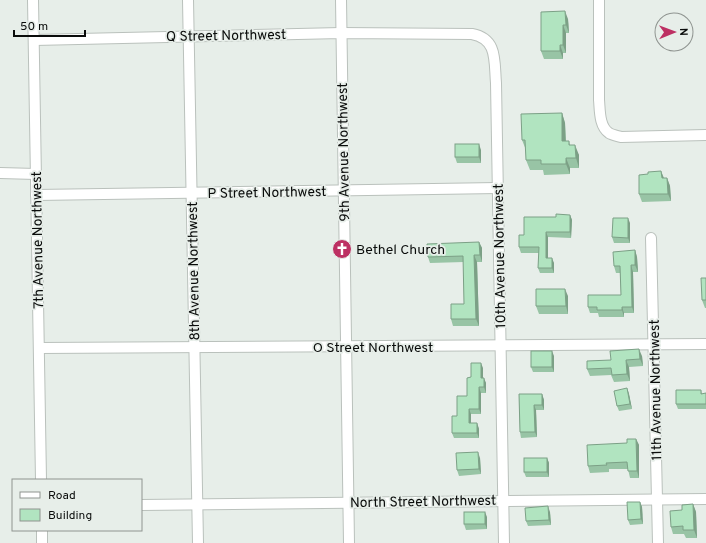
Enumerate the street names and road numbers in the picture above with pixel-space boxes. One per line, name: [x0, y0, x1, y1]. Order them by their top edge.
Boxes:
street label: Q Street Northwest: [166, 27, 286, 46]
street label: 9th Avenue Northwest: [335, 82, 354, 222]
street label: 7th Avenue Northwest: [29, 171, 48, 309]
street label: 10th Avenue Northwest: [491, 183, 510, 329]
street label: P Street Northwest: [207, 184, 327, 203]
street label: 8th Avenue Northwest: [185, 201, 204, 341]
street label: 11th Avenue Northwest: [647, 319, 666, 461]
street label: O Street Northwest: [313, 340, 433, 357]
street label: North Street Northwest: [350, 493, 496, 512]

